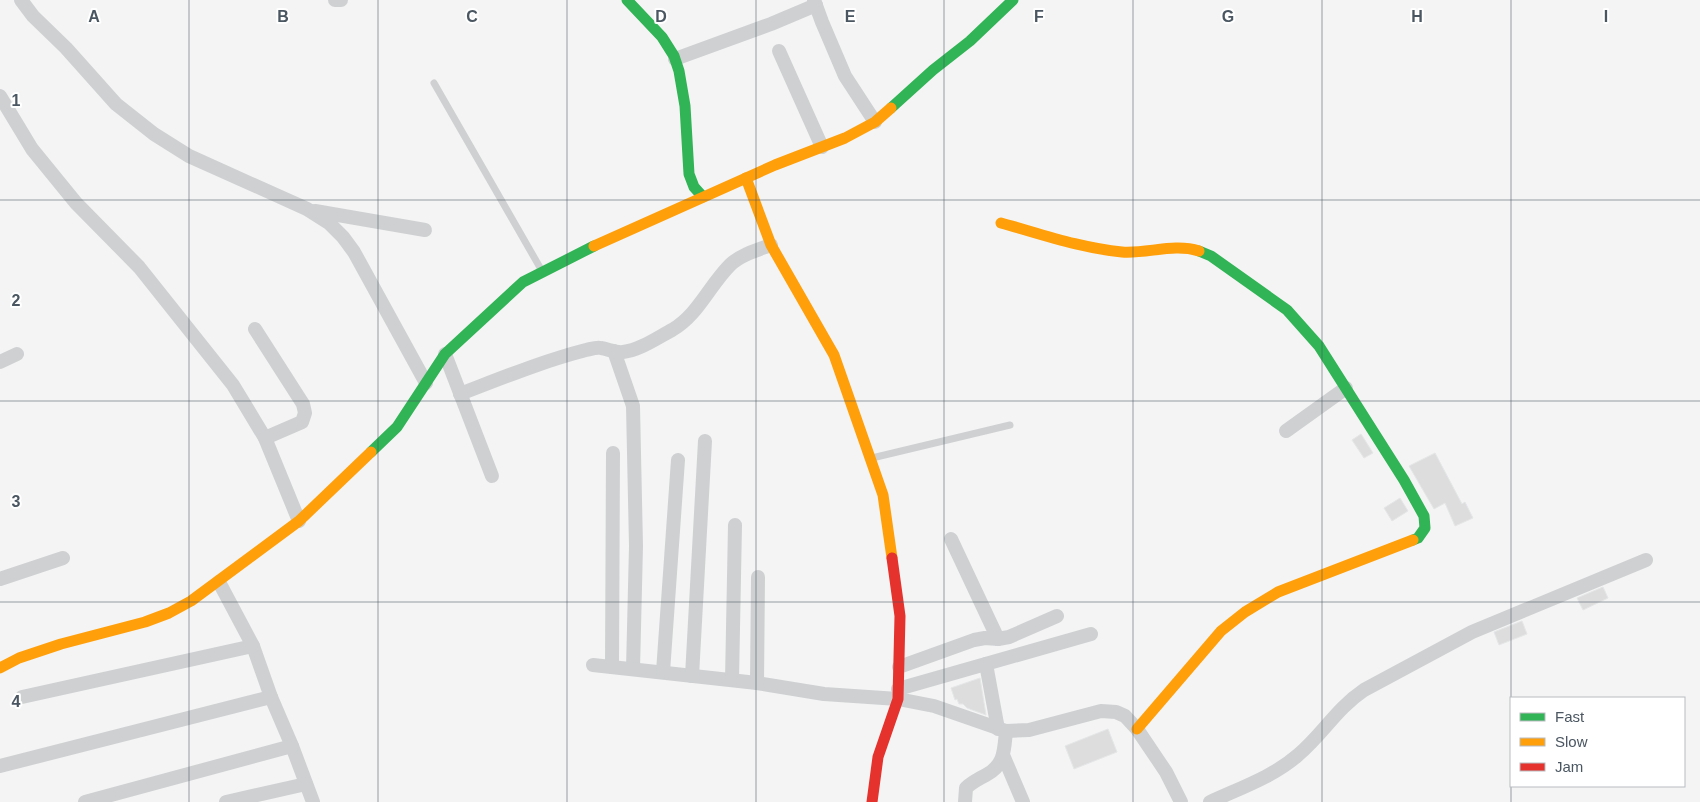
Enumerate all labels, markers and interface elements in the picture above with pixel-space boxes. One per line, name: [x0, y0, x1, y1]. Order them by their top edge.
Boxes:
text: A: [88, 8, 100, 25]
text: B: [277, 8, 289, 25]
text: C: [466, 8, 478, 25]
text: D: [655, 8, 667, 25]
text: E: [845, 8, 856, 25]
text: F: [1034, 8, 1044, 25]
text: G: [1222, 8, 1234, 25]
text: H: [1411, 8, 1423, 25]
text: I: [1604, 8, 1608, 25]
text: 1: [12, 92, 21, 109]
text: 2: [12, 292, 21, 309]
text: 3: [12, 493, 21, 510]
text: 4: [12, 693, 21, 710]
legend: [1510, 697, 1685, 787]
text: Fast: [1555, 708, 1585, 725]
text: Slow: [1555, 733, 1588, 750]
text: Jam: [1555, 758, 1583, 775]

